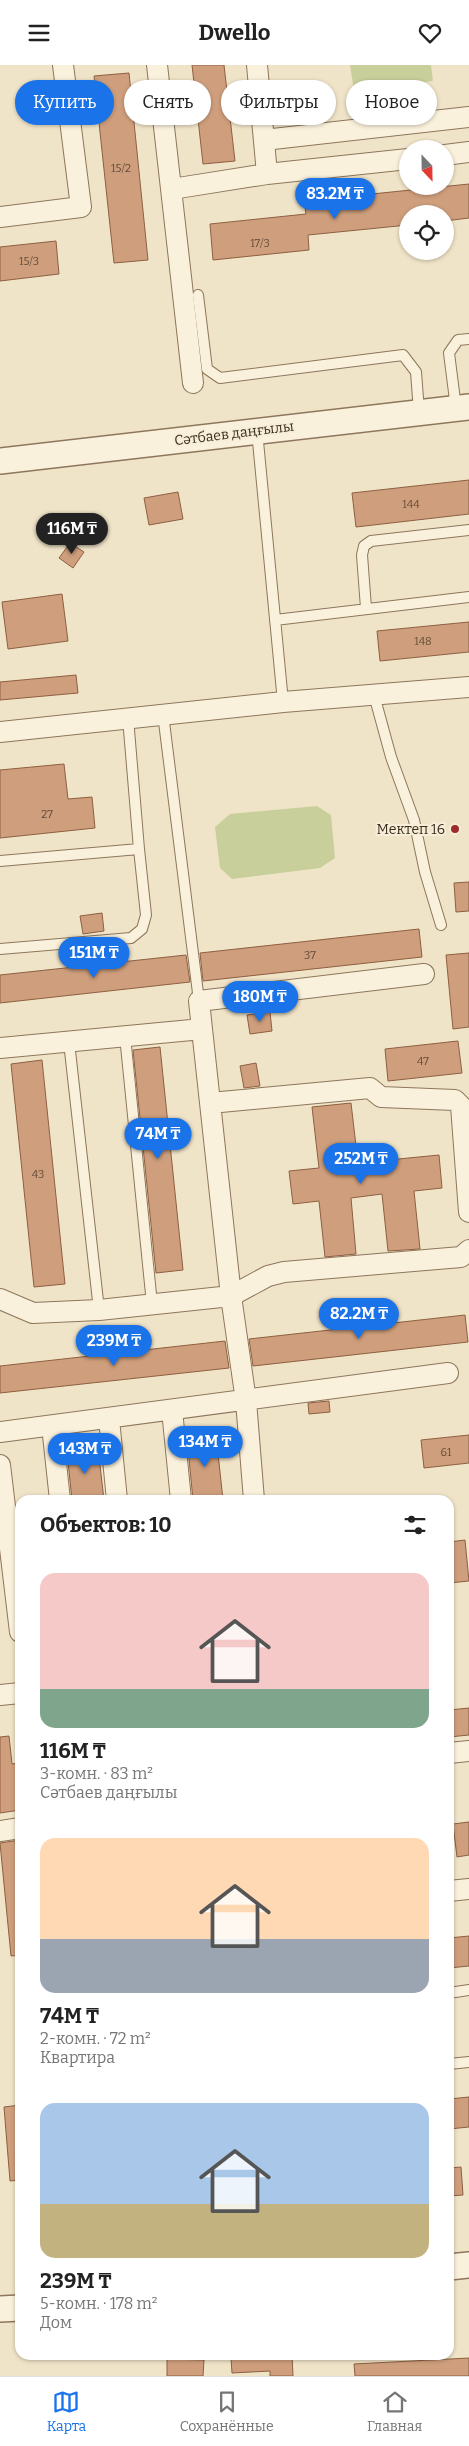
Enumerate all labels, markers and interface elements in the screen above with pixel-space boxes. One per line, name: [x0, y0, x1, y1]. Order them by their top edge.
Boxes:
icon: menu: [25, 19, 53, 47]
text: Dwello: [199, 19, 270, 46]
icon: heart: [416, 19, 444, 47]
chip: Купить: [15, 80, 114, 125]
chip: Снять: [124, 80, 211, 125]
chip: Фильтры: [221, 80, 336, 125]
chip: Новое: [346, 80, 437, 125]
north arrow: [399, 140, 454, 195]
map controls: [399, 140, 454, 260]
house number: 15/2: [111, 162, 131, 175]
pin: 83.2M ₸: [289, 177, 381, 220]
text: 83.2M ₸: [306, 184, 364, 203]
button: locate: [399, 205, 454, 260]
house number: 17/3: [250, 237, 270, 250]
house number: 15/3: [19, 255, 39, 268]
street label: Сәтбаев даңғылы: [173, 418, 295, 449]
house number: 144: [402, 498, 420, 511]
pin: 116M ₸: [31, 513, 113, 555]
text: 116M ₸: [47, 519, 97, 538]
house number: 148: [414, 635, 432, 648]
house number: 27: [41, 808, 53, 821]
place label: Мектеп 16: [377, 821, 445, 838]
marker: Мектеп 16: [449, 823, 461, 835]
pin: 151M ₸: [53, 937, 135, 979]
text: 151M ₸: [69, 943, 119, 962]
house number: 37: [304, 949, 316, 962]
pin: 180M ₸: [219, 981, 301, 1023]
text: 180M ₸: [233, 987, 287, 1006]
house number: 47: [417, 1055, 429, 1068]
pin: 74M ₸: [123, 1117, 193, 1160]
text: 74M ₸: [136, 1124, 180, 1143]
pin: 252M ₸: [320, 1143, 402, 1185]
text: 252M ₸: [334, 1149, 388, 1168]
house number: 43: [32, 1168, 44, 1181]
pin: 82.2M ₸: [313, 1297, 405, 1340]
text: 82.2M ₸: [330, 1304, 388, 1323]
pin: 239M ₸: [73, 1325, 155, 1367]
text: 239M ₸: [87, 1331, 141, 1350]
pin: 134M ₸: [164, 1425, 246, 1468]
text: 134M ₸: [179, 1432, 231, 1451]
pin: 143M ₸: [44, 1433, 126, 1475]
text: 143M ₸: [59, 1439, 111, 1458]
house number: 61: [441, 1446, 452, 1459]
icon: filters: [401, 1511, 429, 1539]
text: Объектов: 10: [40, 1512, 172, 1538]
icon: home: [190, 1606, 280, 1696]
text: 116M ₸: [40, 1738, 106, 1764]
text: 3-комн. · 83 m²: [40, 1764, 153, 1783]
text: Сәтбаев даңғылы: [40, 1783, 177, 1802]
icon: home: [190, 1871, 280, 1961]
text: 74M ₸: [40, 2003, 99, 2029]
text: 2-комн. · 72 m²: [40, 2029, 151, 2048]
text: Квартира: [40, 2048, 115, 2067]
icon: home: [190, 2136, 280, 2226]
text: 239M ₸: [40, 2268, 111, 2294]
text: 5-комн. · 178 m²: [40, 2294, 158, 2313]
text: Дом: [40, 2313, 72, 2332]
tab: Карта: [47, 2388, 86, 2435]
tab: Сохранённые: [180, 2388, 274, 2435]
tab: Главная: [367, 2388, 422, 2435]

